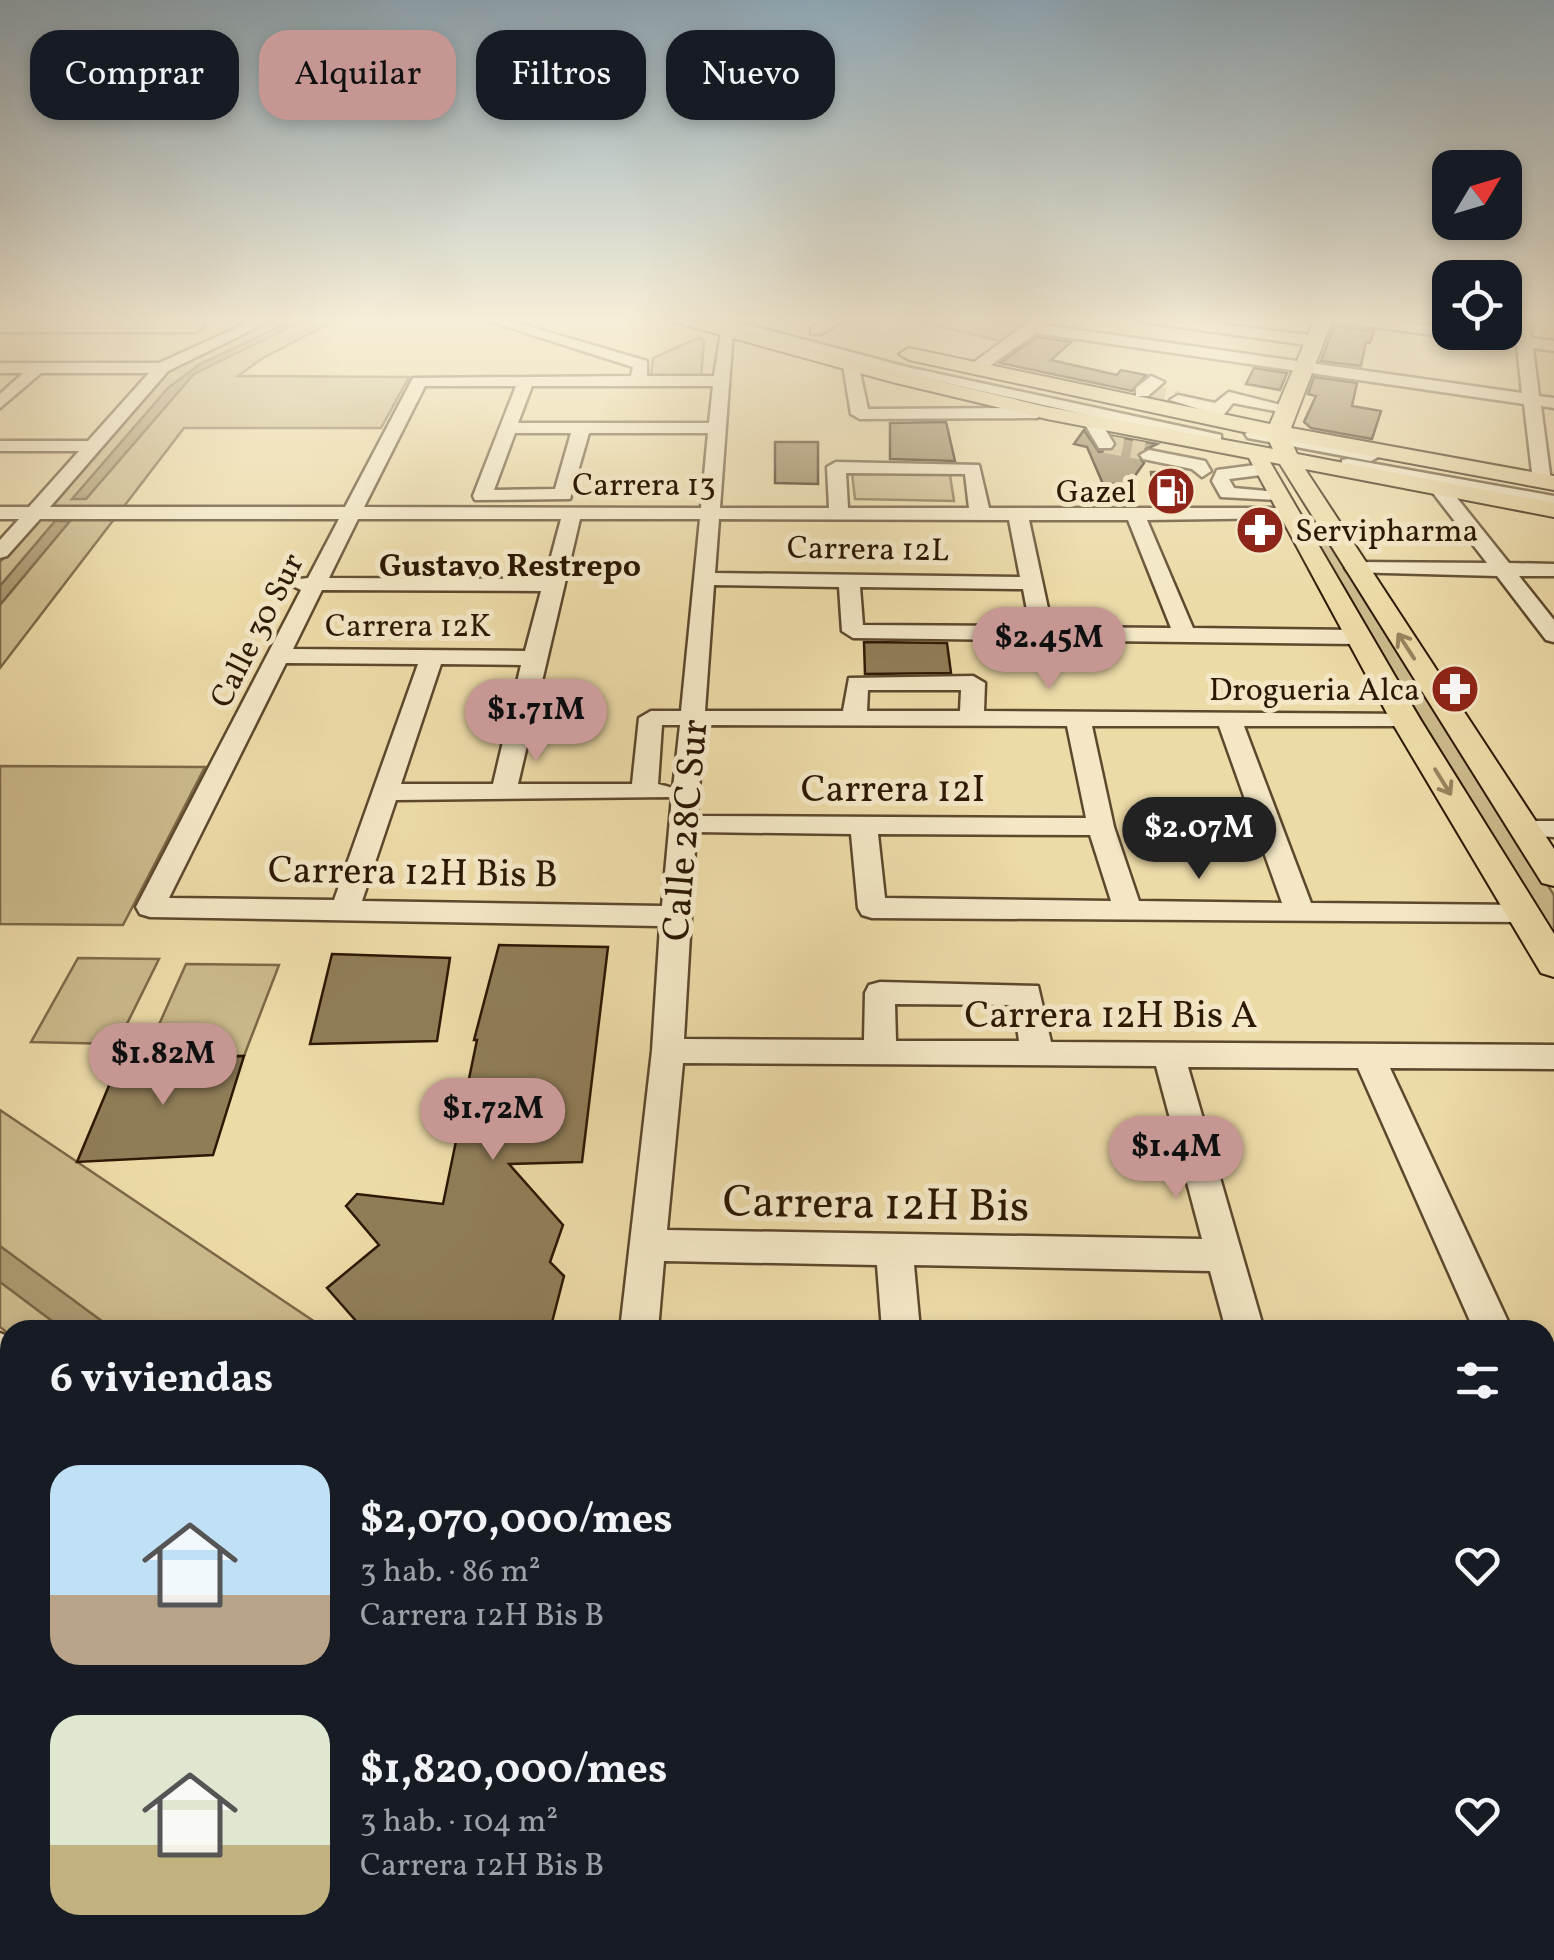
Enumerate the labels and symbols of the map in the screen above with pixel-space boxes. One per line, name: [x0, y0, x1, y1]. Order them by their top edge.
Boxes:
north arrow: [1432, 150, 1522, 240]
street label: Carrera 13: [572, 465, 716, 509]
fuel station icon: Gazel: [1145, 465, 1197, 517]
place label: Gazel: [1056, 472, 1136, 516]
pharmacy icon: Servipharma: [1234, 504, 1286, 556]
place label: Servipharma: [1295, 511, 1478, 555]
street label: Carrera 12L: [787, 528, 949, 574]
street label: Calle 30 Sur: [201, 546, 316, 716]
district label: Gustavo Restrepo: [379, 546, 641, 590]
street label: Carrera 12K: [325, 606, 491, 650]
pin: $2.45M: [968, 607, 1130, 692]
one-way arrow: [1396, 633, 1417, 661]
pharmacy icon: Drogueria Alca: [1429, 663, 1481, 715]
place label: Drogueria Alca: [1209, 670, 1420, 714]
pin: $1.71M: [455, 679, 617, 764]
street label: Calle 28C Sur: [651, 717, 724, 943]
street label: Carrera 12I: [801, 765, 985, 818]
one-way arrow: [1433, 767, 1453, 796]
pin: $2.07M: [1118, 797, 1280, 882]
street label: Carrera 12H Bis B: [267, 845, 558, 904]
street label: Carrera 12H Bis A: [964, 991, 1258, 1044]
pin: $1.82M: [82, 1023, 244, 1108]
pin: $1.72M: [412, 1078, 574, 1163]
pin: $1.4M: [1106, 1116, 1246, 1201]
street label: Carrera 12H Bis: [722, 1172, 1030, 1241]

